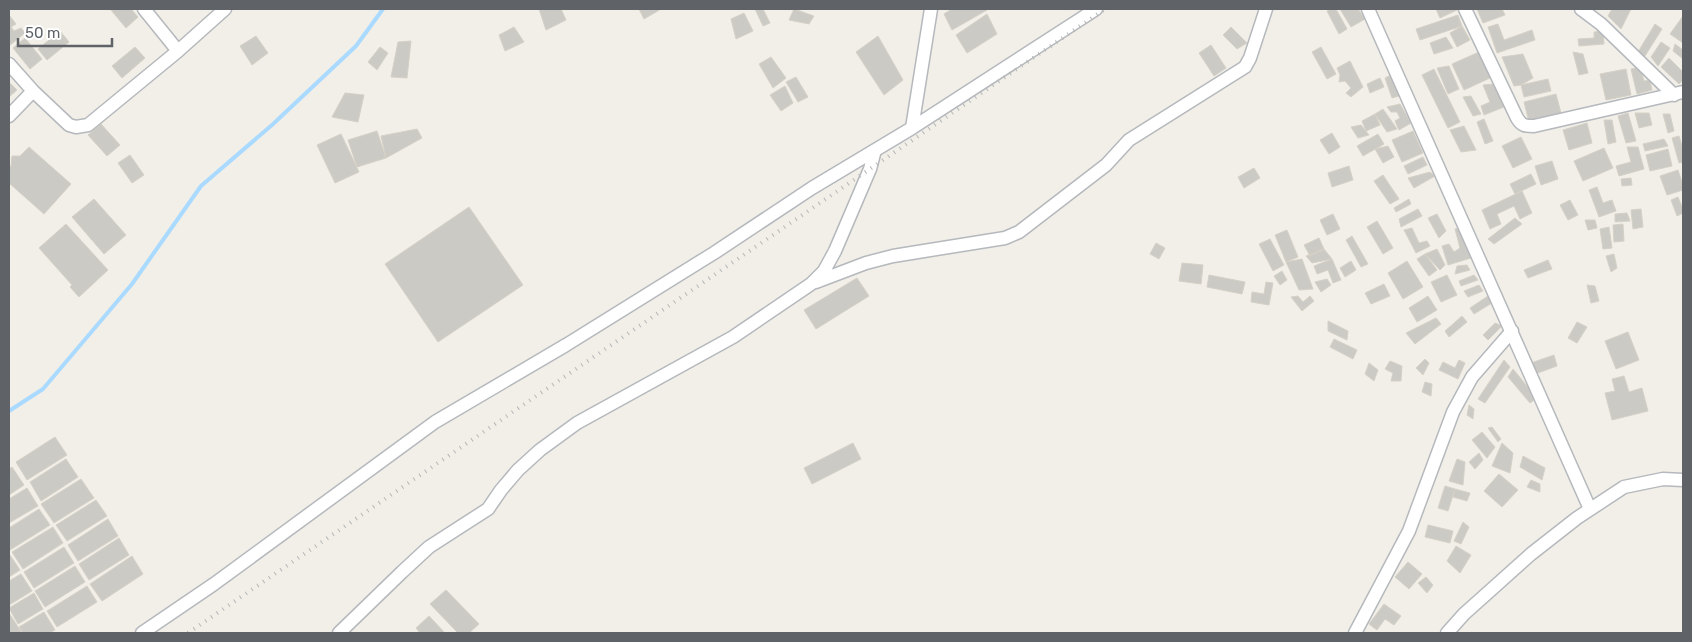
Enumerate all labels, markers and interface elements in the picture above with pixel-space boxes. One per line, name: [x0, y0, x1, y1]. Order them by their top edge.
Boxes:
scale bar: [18, 15, 111, 47]
text: 50 m: [25, 24, 60, 42]

